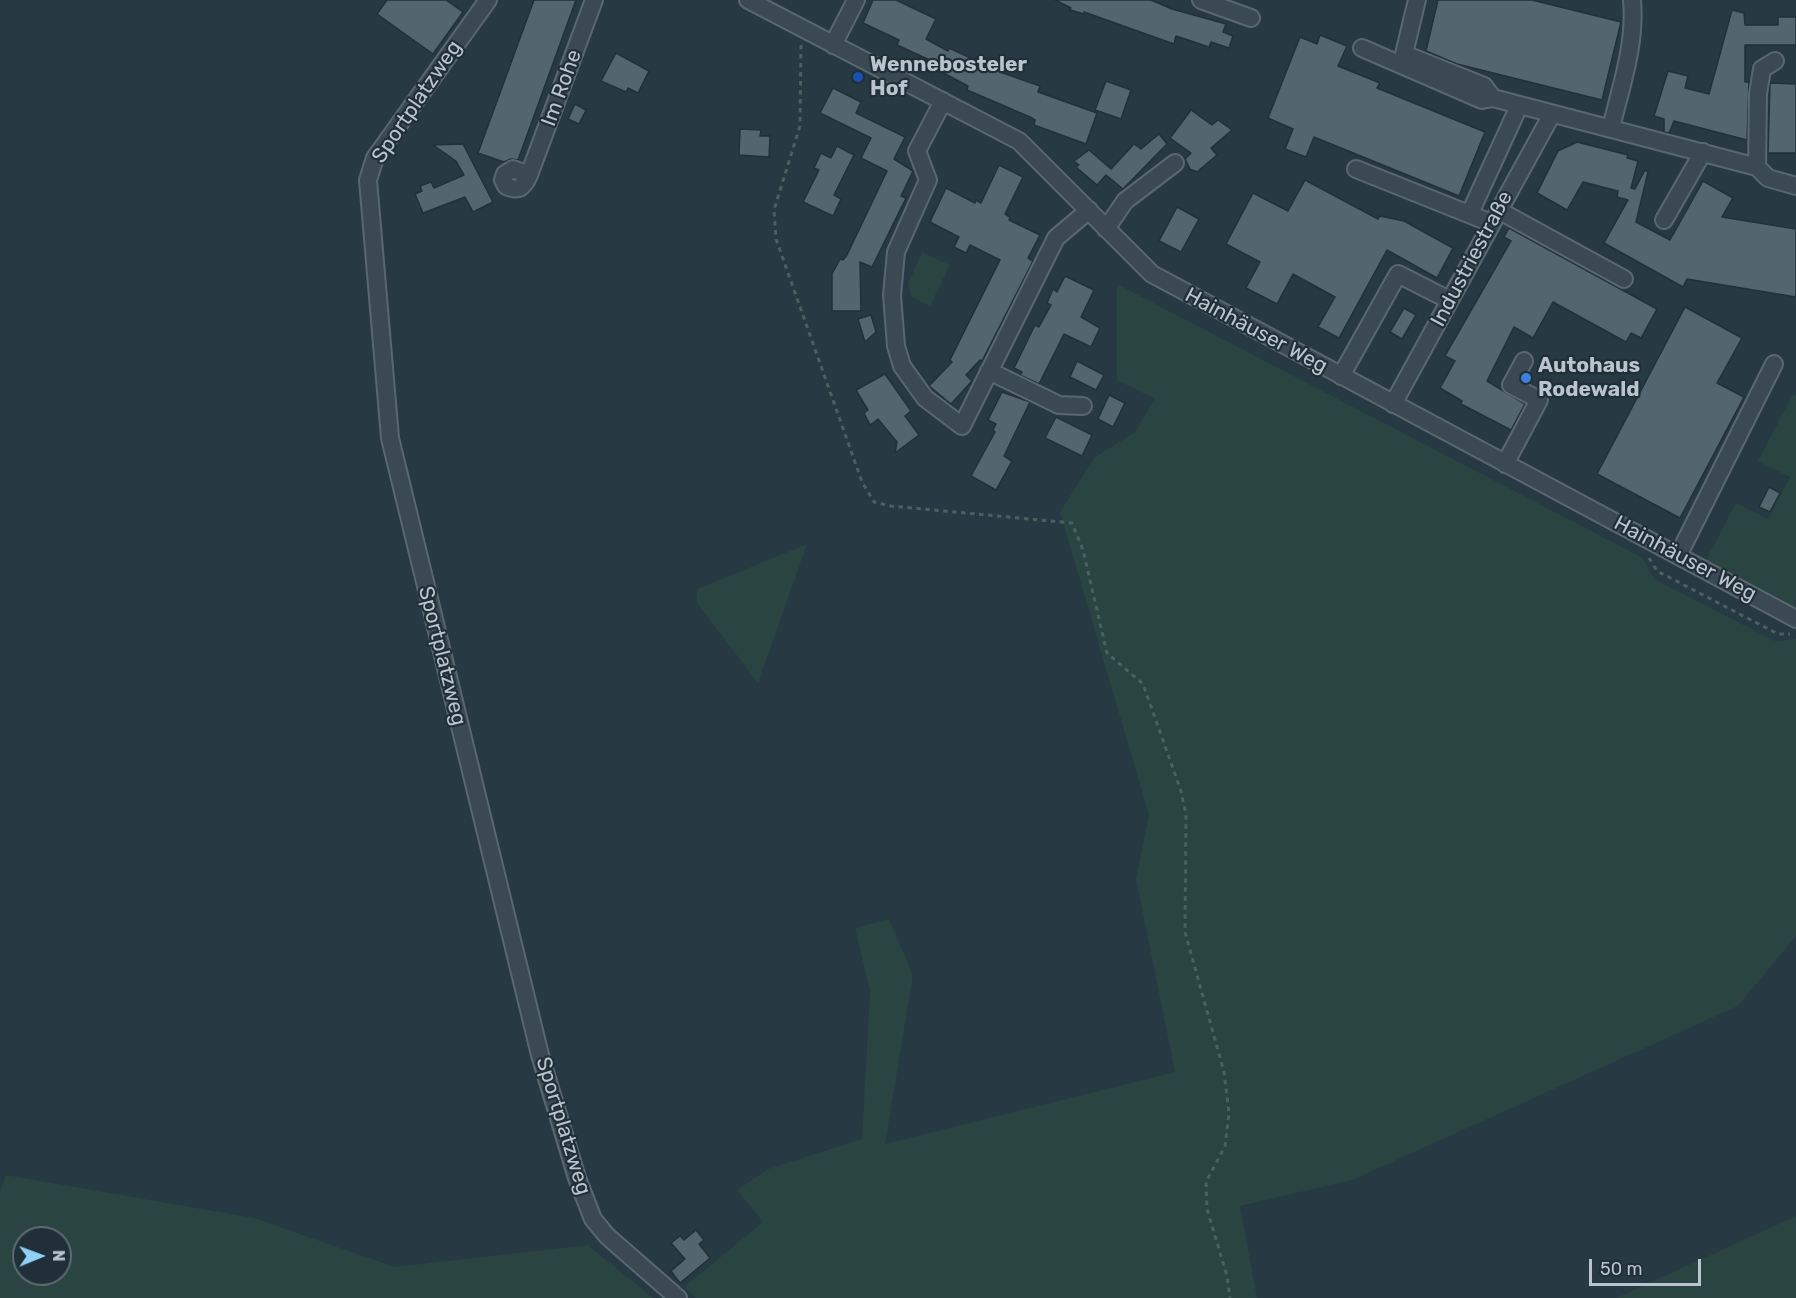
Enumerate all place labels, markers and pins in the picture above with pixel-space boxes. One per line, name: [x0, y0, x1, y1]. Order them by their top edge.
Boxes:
place label: Wennebosteler Hof: [870, 52, 1027, 102]
marker: Wennebosteler Hof: [851, 70, 865, 84]
place label: Autohaus Rodewald: [1538, 353, 1640, 403]
marker: Autohaus Rodewald: [1519, 371, 1533, 385]

